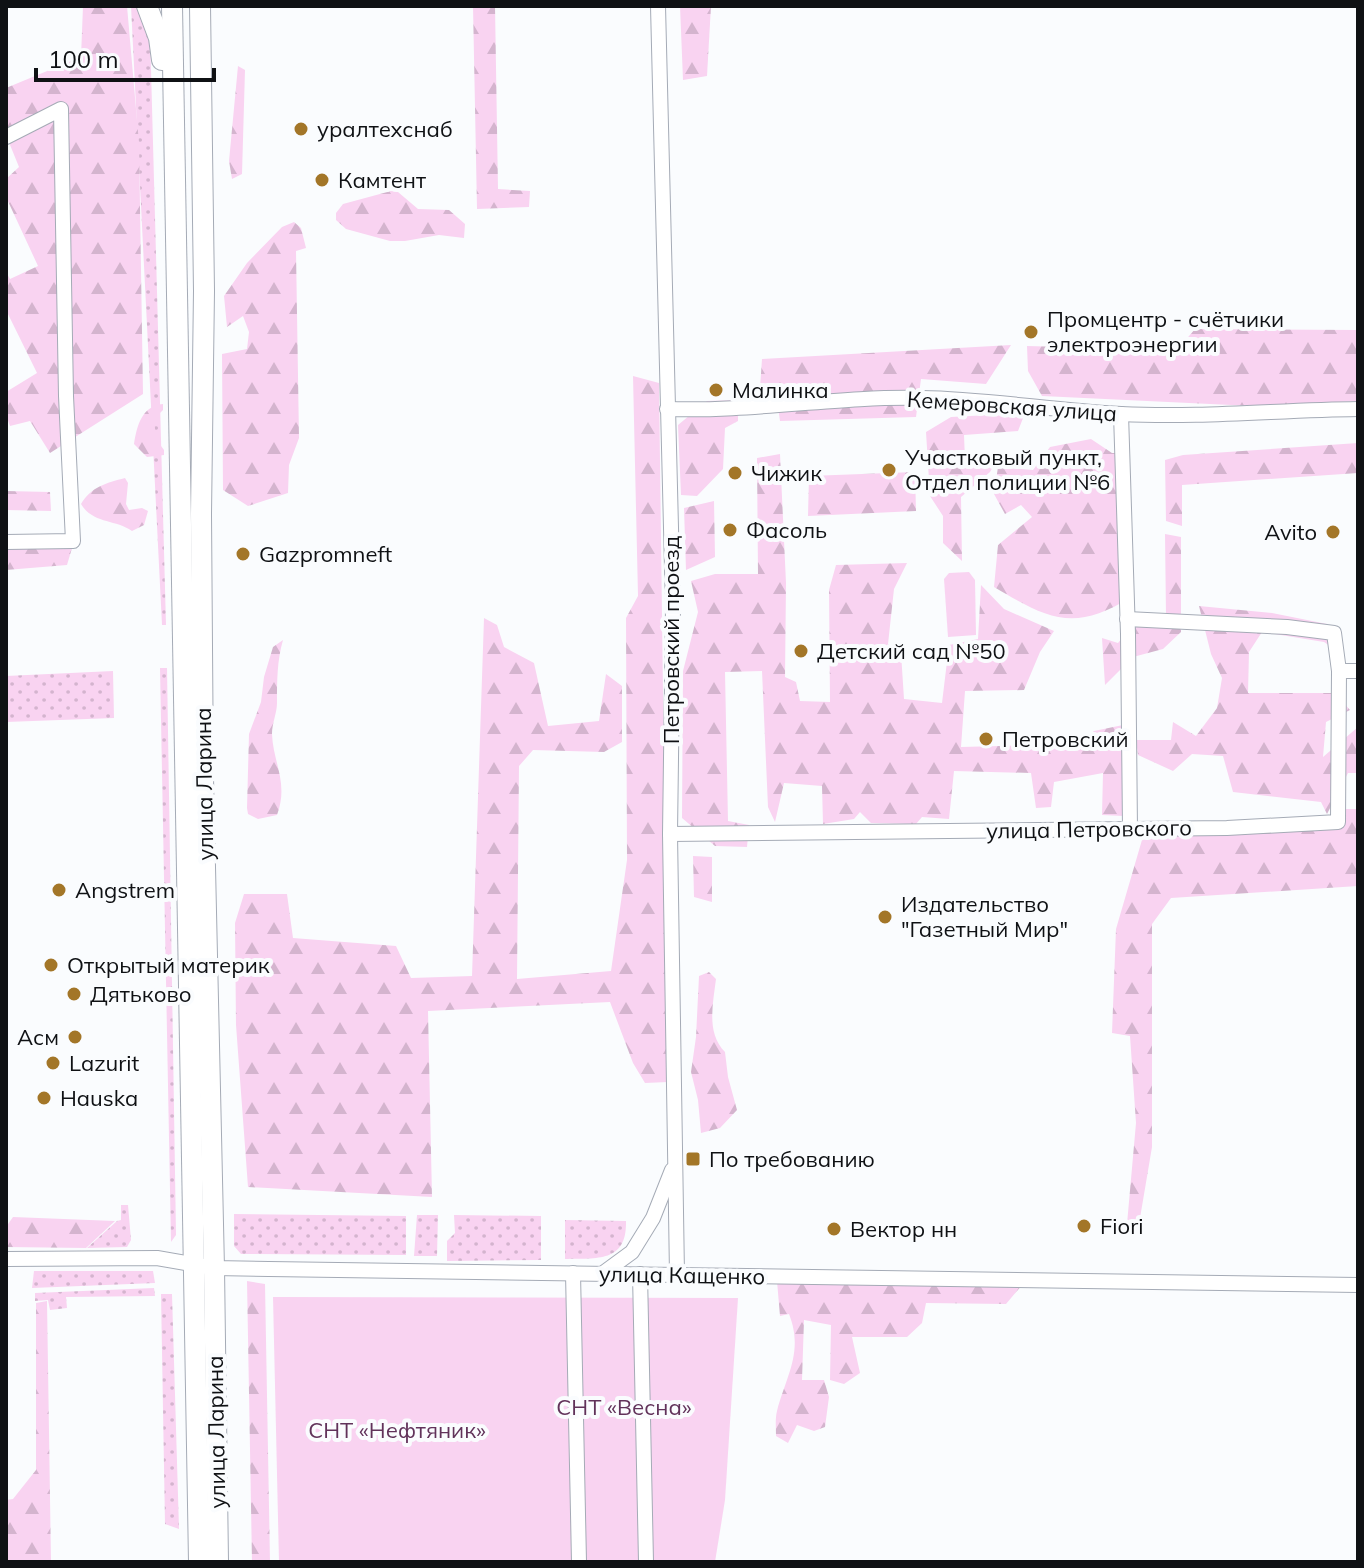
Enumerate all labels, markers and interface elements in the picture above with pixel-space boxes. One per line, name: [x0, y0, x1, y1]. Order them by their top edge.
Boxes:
scale bar: [36, 32, 214, 82]
text: 100 m: [48, 44, 119, 74]
place label: уралтехснаб: [317, 115, 453, 143]
marker: уралтехснаб: [292, 120, 310, 138]
place label: Камтент: [338, 166, 426, 194]
marker: Камтент: [313, 171, 331, 189]
place label: Промцентр - счётчики электроэнергии: [1047, 305, 1284, 358]
marker: Промцентр - счётчики электроэнергии: [1022, 323, 1040, 341]
place label: Малинка: [732, 376, 829, 404]
marker: Малинка: [707, 381, 725, 399]
street label: Кемеровская улица: [906, 385, 1118, 427]
place label: Участковый пункт, Отдел полиции №6: [904, 443, 1110, 496]
place label: Чижик: [751, 459, 822, 487]
marker: Участковый пункт, Отдел полиции №6: [880, 461, 898, 479]
marker: Чижик: [726, 464, 744, 482]
place label: Фасоль: [746, 516, 827, 544]
place label: Avito: [1264, 518, 1317, 546]
marker: Фасоль: [721, 521, 739, 539]
marker: Avito: [1324, 523, 1342, 541]
street label: Петровский проезд: [657, 536, 685, 744]
place label: Gazpromneft: [259, 540, 392, 568]
marker: Gazpromneft: [234, 545, 252, 563]
place label: Детский сад №50: [817, 637, 1006, 665]
marker: Детский сад №50: [792, 642, 810, 660]
street label: улица Ларина: [189, 707, 219, 861]
place label: Петровский: [1002, 725, 1129, 753]
marker: Петровский: [977, 730, 995, 748]
street label: улица Петровского: [986, 813, 1192, 845]
place label: Angstrem: [75, 876, 175, 904]
marker: Angstrem: [50, 881, 68, 899]
place label: Издательство "Газетный Мир": [901, 890, 1068, 943]
marker: Издательство "Газетный Мир": [876, 908, 894, 926]
place label: Открытый материк: [67, 951, 270, 979]
marker: Открытый материк: [42, 956, 60, 974]
place label: Дятьково: [90, 980, 192, 1008]
marker: Дятьково: [65, 985, 83, 1003]
place label: Асм: [17, 1023, 59, 1051]
marker: Асм: [66, 1028, 84, 1046]
place label: Lazurit: [69, 1049, 140, 1077]
marker: Lazurit: [44, 1054, 62, 1072]
place label: Hauska: [60, 1084, 138, 1112]
marker: Hauska: [35, 1089, 53, 1107]
place label: По требованию: [709, 1145, 875, 1173]
marker: По требованию: [684, 1150, 702, 1168]
place label: Fiori: [1100, 1212, 1143, 1240]
place label: Вектор нн: [850, 1215, 957, 1243]
marker: Fiori: [1075, 1217, 1093, 1235]
marker: Вектор нн: [825, 1220, 843, 1238]
street label: улица Кащенко: [599, 1260, 765, 1290]
street label: улица Ларина: [201, 1355, 231, 1509]
park label: СНТ «Весна»: [556, 1393, 692, 1421]
park label: СНТ «Нефтяник»: [308, 1416, 486, 1444]

